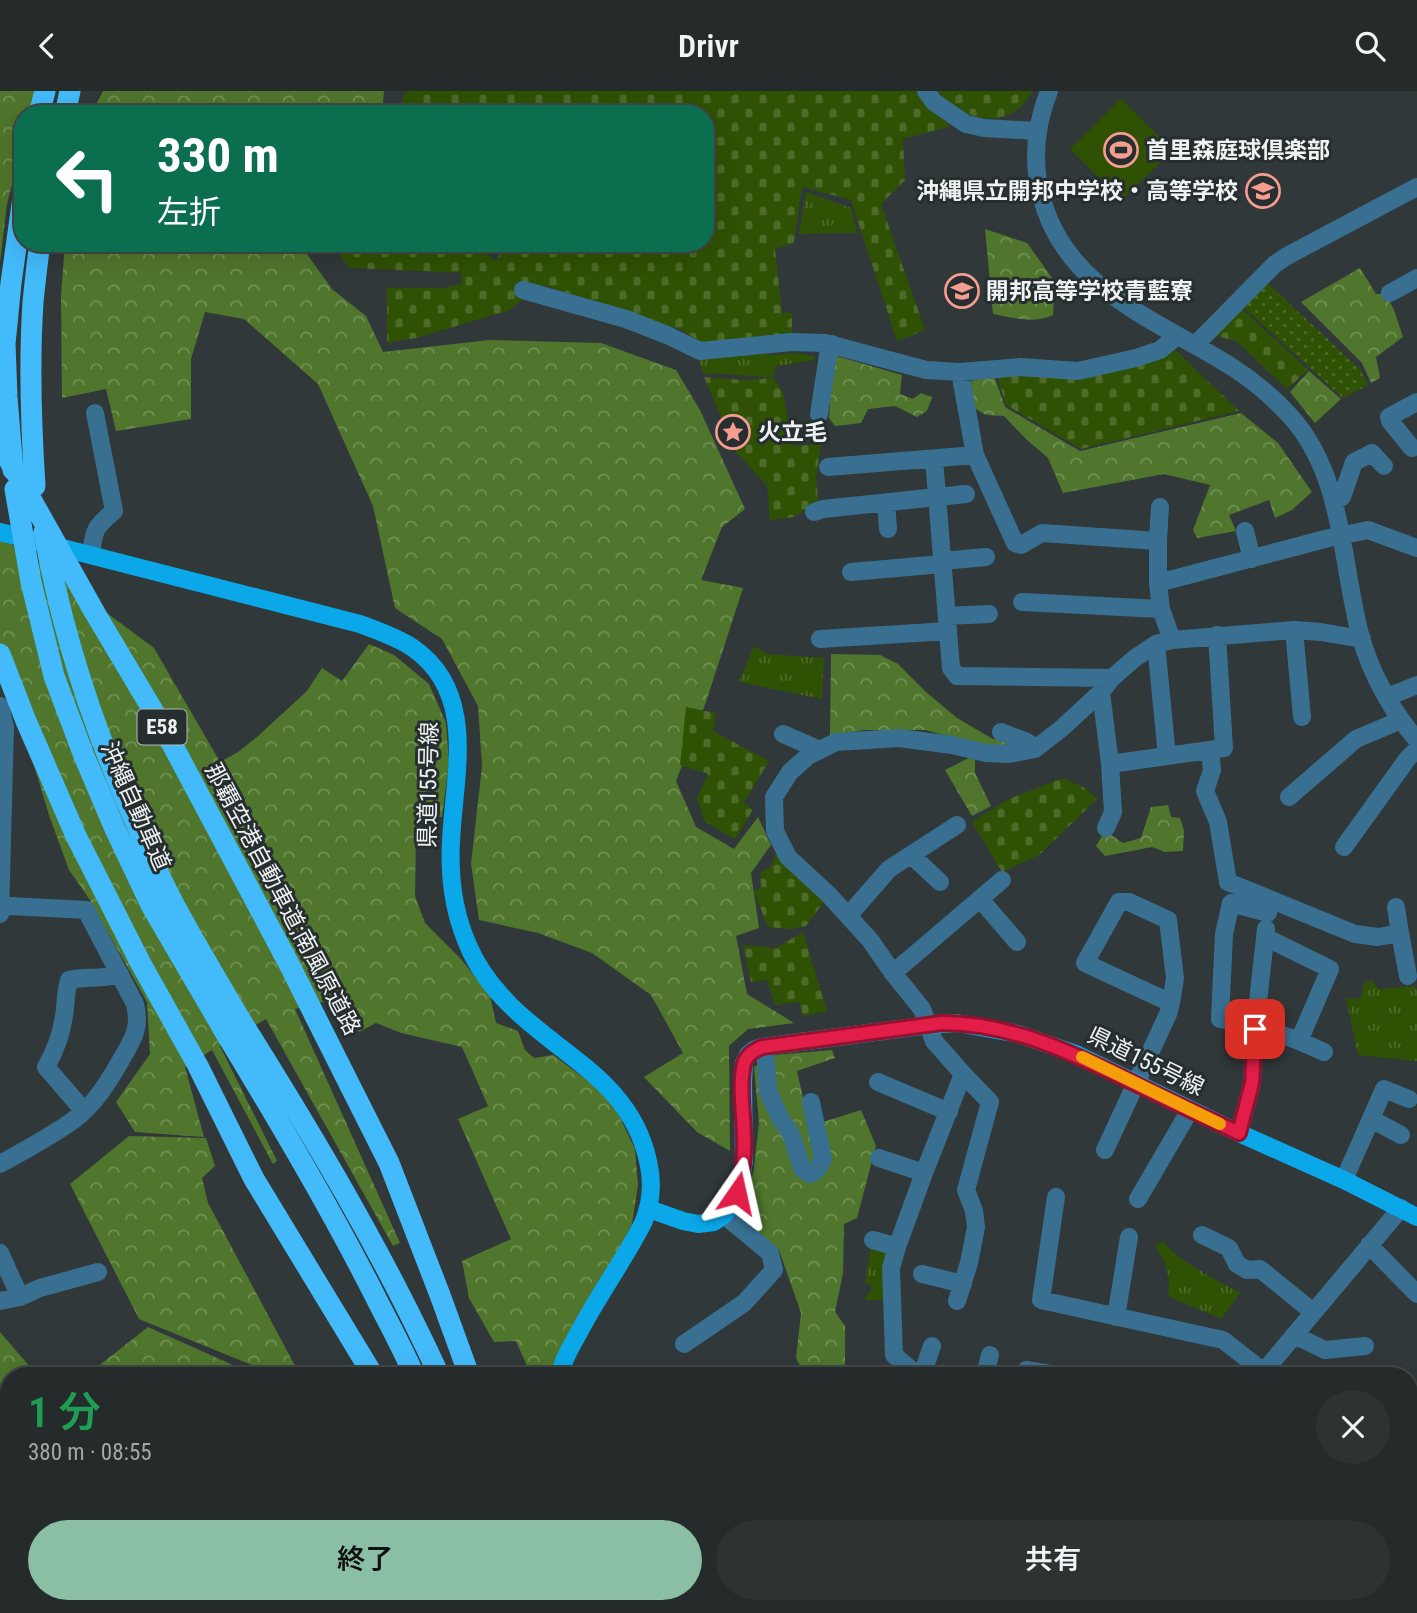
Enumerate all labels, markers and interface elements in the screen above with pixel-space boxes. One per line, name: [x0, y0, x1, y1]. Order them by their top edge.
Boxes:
icon: back: [28, 27, 66, 65]
text: Drivr: [678, 27, 739, 65]
icon: search: [1351, 27, 1389, 65]
text: 330 m: [157, 127, 279, 184]
sports icon: 首里森庭球倶楽部: [1102, 131, 1140, 169]
icon: left: [42, 133, 133, 224]
place label: 首里森庭球倶楽部: [1146, 137, 1330, 164]
school or university icon: 沖縄県立開邦中学校・高等学校: [1244, 172, 1282, 210]
place label: 沖縄県立開邦中学校・高等学校: [916, 178, 1238, 205]
text: 左折: [157, 193, 221, 231]
school or university icon: 開邦高等学校青藍寮: [943, 272, 981, 310]
place label: 開邦高等学校青藍寮: [986, 278, 1193, 305]
place icon: 火立毛: [714, 413, 752, 451]
place label: 火立毛: [758, 419, 827, 446]
road number: E58: [138, 709, 186, 745]
street label: 県道155号線: [414, 722, 443, 848]
street label: 沖縄自動車道: [95, 738, 176, 875]
street label: 那覇空港自動車道;南風原道路: [199, 759, 366, 1040]
pin: [1225, 999, 1285, 1059]
icon: arrive: [1236, 1010, 1274, 1048]
street label: 県道155号線: [1083, 1022, 1208, 1101]
position arrow: [700, 1156, 774, 1230]
text: 1 分: [28, 1388, 101, 1437]
button: close: [1316, 1390, 1390, 1464]
text: 380 m · 08:55: [28, 1439, 152, 1466]
button: 終了: [28, 1520, 702, 1600]
button: 共有: [716, 1520, 1390, 1600]

